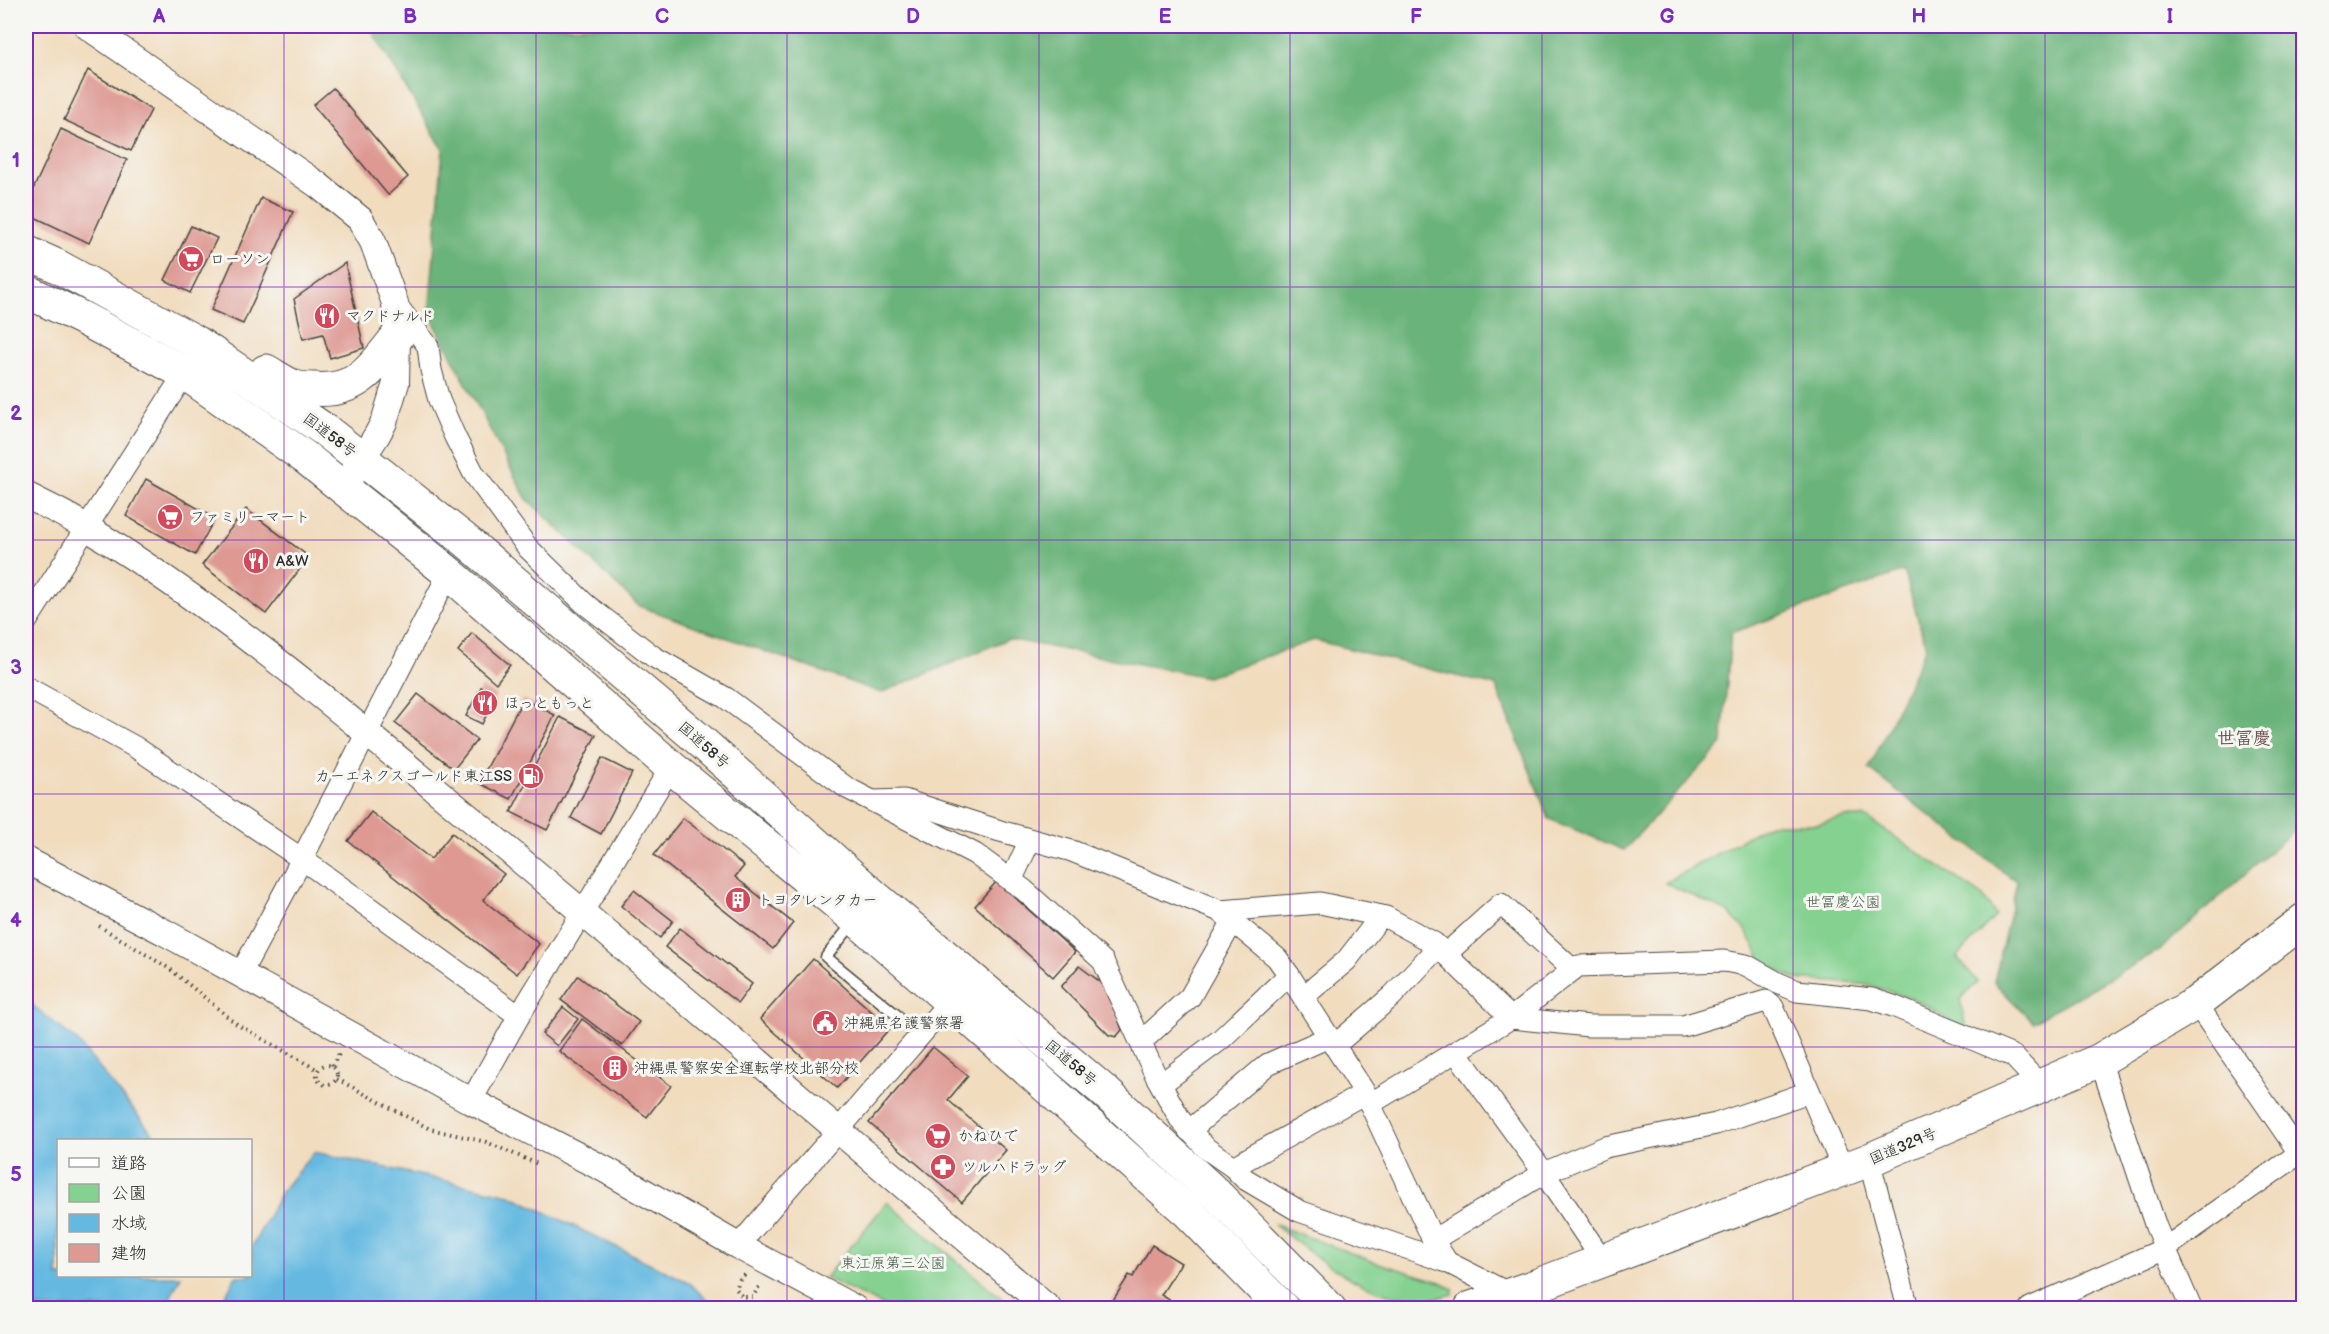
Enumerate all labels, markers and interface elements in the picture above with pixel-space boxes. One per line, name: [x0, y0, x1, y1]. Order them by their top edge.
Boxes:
text: A: [152, 5, 166, 29]
text: B: [403, 5, 417, 29]
text: C: [655, 5, 669, 29]
text: D: [906, 5, 920, 29]
text: E: [1159, 5, 1172, 29]
text: F: [1410, 5, 1422, 29]
text: G: [1660, 5, 1675, 29]
text: H: [1912, 5, 1926, 29]
text: I: [2167, 5, 2173, 29]
text: 1: [12, 149, 20, 173]
supermarket icon: ローソン: [176, 244, 206, 274]
place label: ローソン: [210, 250, 270, 269]
restaurant icon: マクドナルド: [312, 301, 342, 331]
place label: マクドナルド: [346, 307, 435, 326]
text: 2: [10, 402, 22, 426]
street label: 国道58号: [299, 409, 360, 462]
supermarket icon: ファミリーマート: [155, 502, 185, 532]
place label: ファミリーマート: [190, 508, 310, 527]
restaurant icon: A&W: [241, 546, 271, 576]
place label: A&W: [276, 552, 309, 571]
text: 3: [10, 656, 22, 680]
restaurant icon: ほっともっと: [470, 688, 500, 718]
place label: ほっともっと: [504, 694, 594, 713]
street label: 国道58号: [674, 718, 733, 773]
district label: 世冨慶: [2217, 728, 2271, 749]
fuel station icon: カーエネクスゴールド東江SS: [516, 761, 546, 791]
place label: カーエネクスゴールド東江SS: [315, 767, 512, 786]
building icon: トヨタレンタカー: [723, 885, 753, 915]
place label: トヨタレンタカー: [758, 891, 877, 910]
park label: 世冨慶公園: [1805, 893, 1881, 912]
text: 4: [10, 909, 22, 933]
public building icon: 沖縄県名護警察署: [810, 1008, 840, 1038]
place label: 沖縄県名護警察署: [844, 1014, 964, 1033]
street label: 国道58号: [1041, 1036, 1101, 1091]
building icon: 沖縄県警察安全運転学校北部分校: [600, 1053, 630, 1083]
place label: 沖縄県警察安全運転学校北部分校: [634, 1059, 859, 1078]
supermarket icon: かねひで: [923, 1121, 953, 1151]
street label: 国道329号: [1866, 1124, 1940, 1169]
place label: かねひで: [958, 1127, 1018, 1146]
legend: [57, 1139, 252, 1277]
pharmacy icon: ツルハドラッグ: [928, 1152, 958, 1182]
text: 道路: [111, 1153, 147, 1174]
place label: ツルハドラッグ: [962, 1158, 1066, 1177]
text: 5: [10, 1163, 22, 1187]
text: 公園: [111, 1183, 147, 1204]
text: 水域: [111, 1213, 147, 1234]
text: 建物: [111, 1243, 147, 1264]
park label: 東江原第三公園: [840, 1254, 946, 1273]

